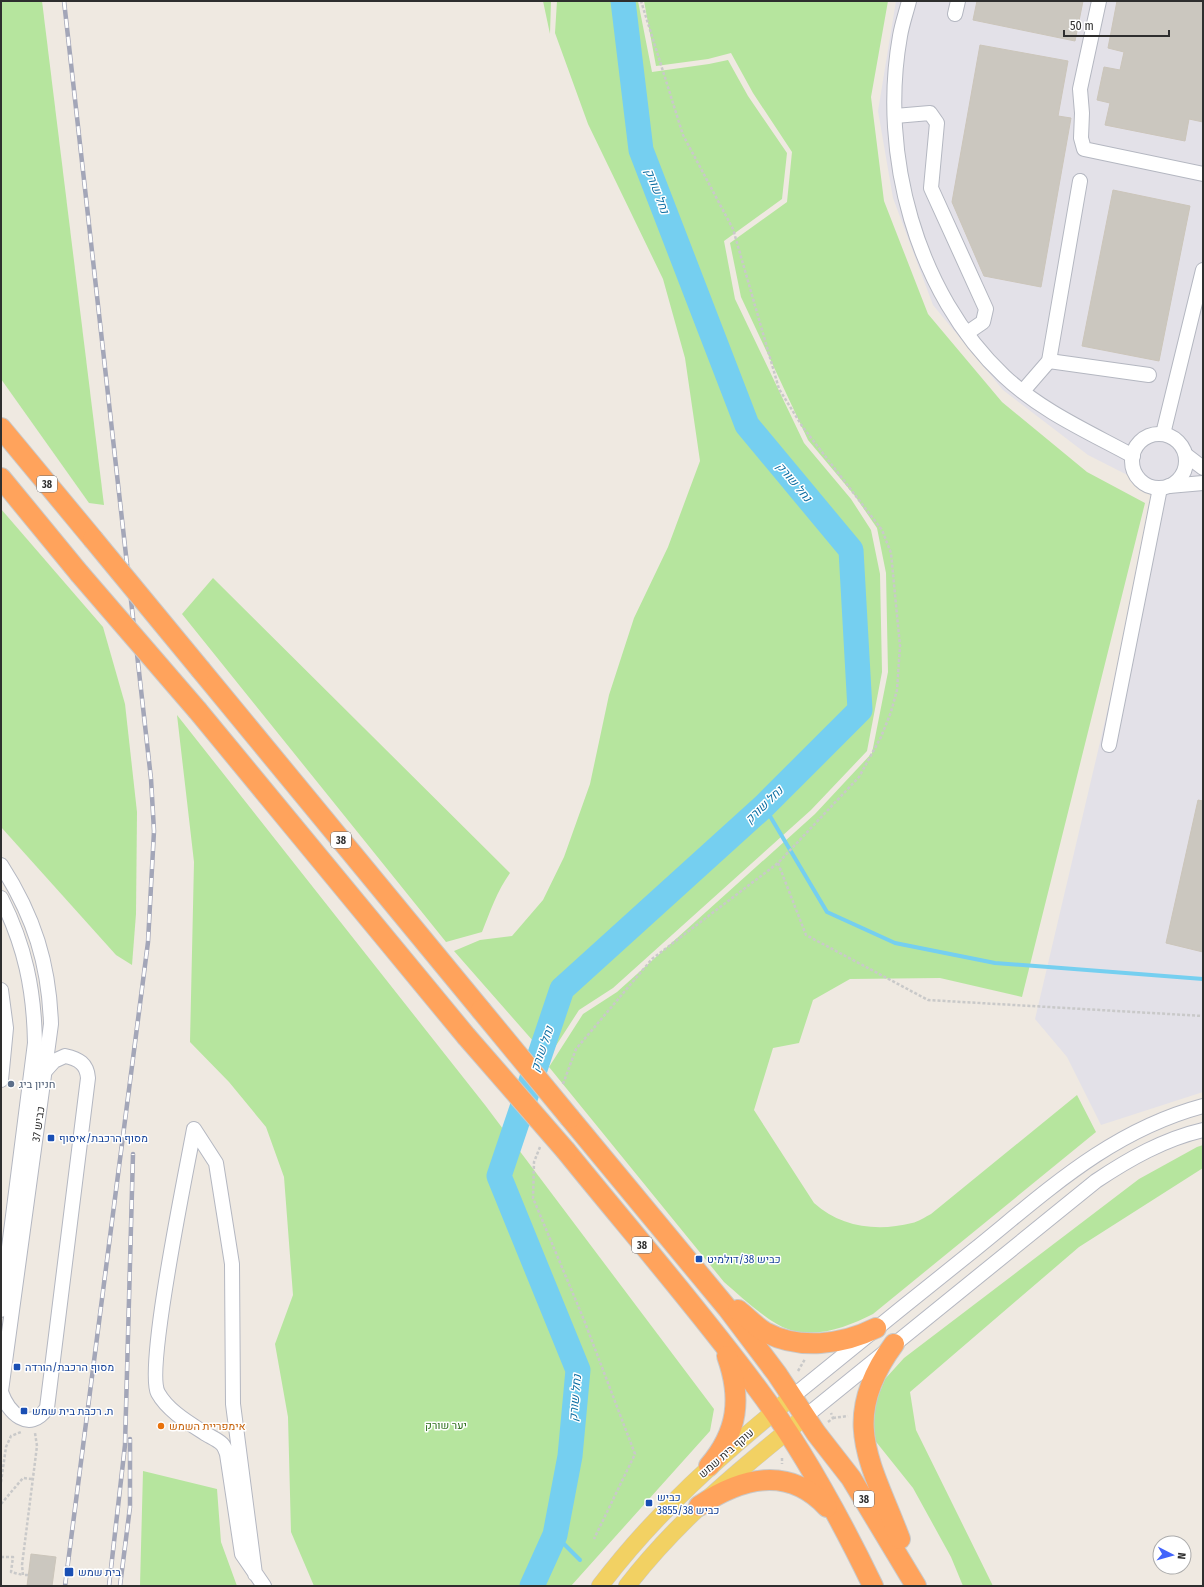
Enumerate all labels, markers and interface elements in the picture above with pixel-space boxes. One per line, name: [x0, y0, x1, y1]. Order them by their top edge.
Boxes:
scale bar: [1064, 12, 1169, 38]
text: 50 m: [1070, 19, 1094, 33]
water label: נחל שורק: [642, 167, 673, 217]
water label: נחל שורק: [774, 460, 816, 506]
road number: 38: [37, 476, 57, 492]
water label: נחל שורק: [742, 783, 787, 826]
road number: 38: [331, 832, 351, 848]
water label: נחל שורק: [528, 1023, 557, 1073]
place label: חניון ביג: [19, 1078, 55, 1091]
marker: חניון ביג: [6, 1079, 16, 1089]
street label: כביש 37: [30, 1105, 47, 1143]
place label: מסוף הרכבת/איסוף: [59, 1132, 148, 1145]
marker: מסוף הרכבת/איסוף: [46, 1133, 56, 1143]
road number: 38: [632, 1237, 652, 1253]
place label: כביש 38/דולמיט: [707, 1253, 781, 1266]
marker: כביש 38/דולמיט: [694, 1254, 704, 1264]
place label: מסוף הרכבת/הורדה: [25, 1361, 114, 1374]
marker: מסוף הרכבת/הורדה: [12, 1362, 22, 1372]
water label: נחל שורק: [566, 1372, 584, 1422]
place label: ת. רכבת בית שמש: [32, 1405, 113, 1418]
marker: ת. רכבת בית שמש: [19, 1406, 29, 1416]
park label: יער שורק: [425, 1419, 467, 1432]
place label: אימפריית השמש: [169, 1420, 246, 1433]
marker: אימפריית השמש: [156, 1421, 166, 1431]
street label: עוקף בית שמש: [696, 1426, 756, 1481]
place label: כביש 3855/כביש 38: [657, 1491, 720, 1517]
road number: 38: [854, 1491, 874, 1507]
marker: כביש 3855/כביש 38: [644, 1498, 654, 1508]
north arrow: [1152, 1535, 1192, 1575]
text: N: [1175, 1552, 1188, 1560]
marker: בית שמש: [63, 1566, 75, 1578]
place label: בית שמש: [78, 1566, 121, 1579]

